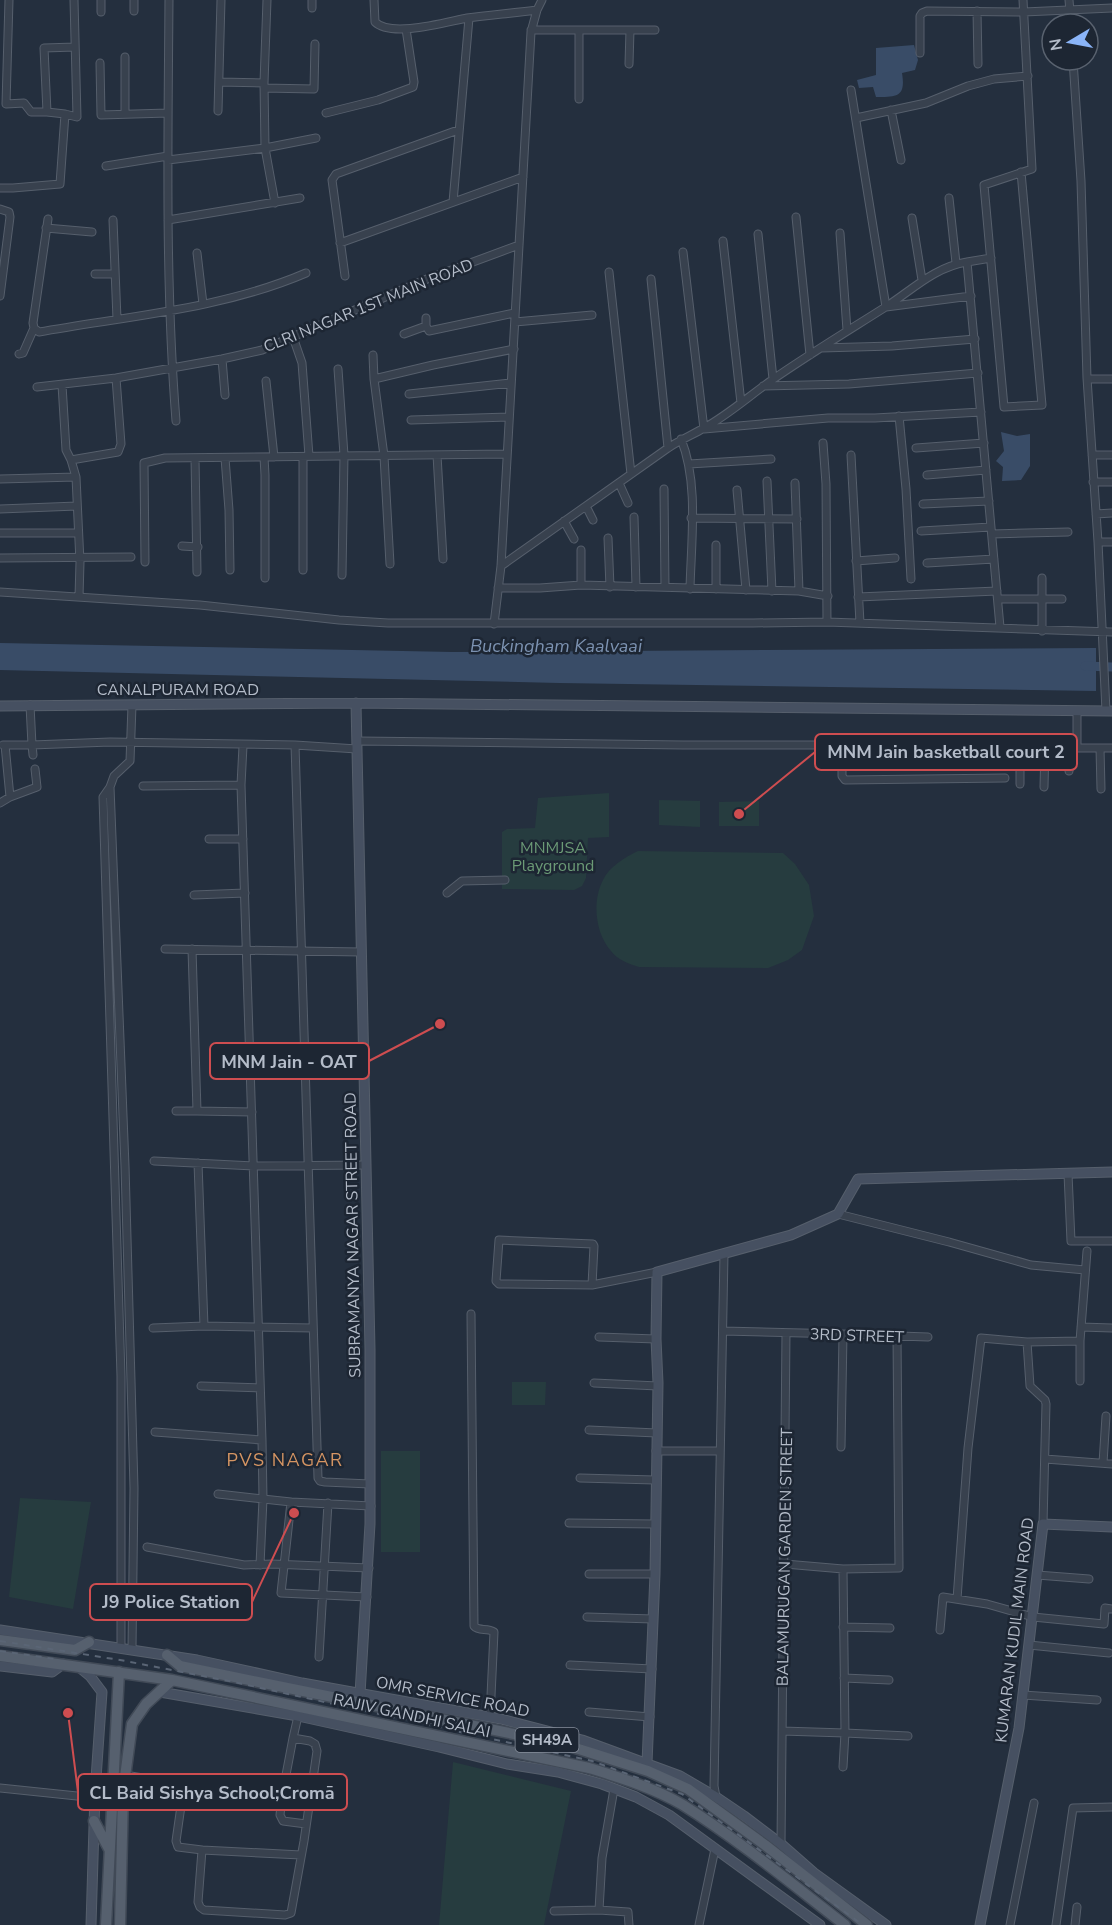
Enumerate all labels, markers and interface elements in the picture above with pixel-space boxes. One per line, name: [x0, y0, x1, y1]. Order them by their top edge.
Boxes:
north arrow: [1040, 12, 1100, 72]
text: N: [1044, 37, 1068, 52]
street label: CLRI NAGAR 1ST MAIN ROAD: [260, 254, 476, 358]
water label: Buckingham Kaalvaai: [470, 634, 643, 658]
street label: CANALPURAM ROAD: [97, 679, 259, 701]
callout: MNM Jain basketball court 2: [815, 734, 1077, 770]
text: MNM Jain basketball court 2: [827, 740, 1065, 764]
park label: MNMJSA Playground: [512, 837, 594, 877]
callout: MNM Jain - OAT: [210, 1043, 369, 1079]
text: MNM Jain - OAT: [221, 1050, 358, 1074]
street label: SUBRAMANYA NAGAR STREET ROAD: [340, 1092, 366, 1378]
street label: 3RD STREET: [809, 1323, 905, 1349]
street label: BALAMURUGAN GARDEN STREET: [772, 1427, 798, 1686]
district label: PVS NAGAR: [226, 1448, 344, 1472]
street label: KUMARAN KUDIL MAIN ROAD: [990, 1516, 1040, 1744]
callout: J9 Police Station: [90, 1584, 252, 1620]
text: J9 Police Station: [101, 1590, 240, 1614]
street label: OMR SERVICE ROAD: [374, 1671, 531, 1723]
street label: RAJIV GANDHI SALAI: [331, 1689, 492, 1743]
road number: SH49A: [516, 1728, 578, 1752]
callout: CL Baid Sishya School;Cromā: [78, 1774, 347, 1810]
text: CL Baid Sishya School;Cromā: [89, 1781, 335, 1805]

